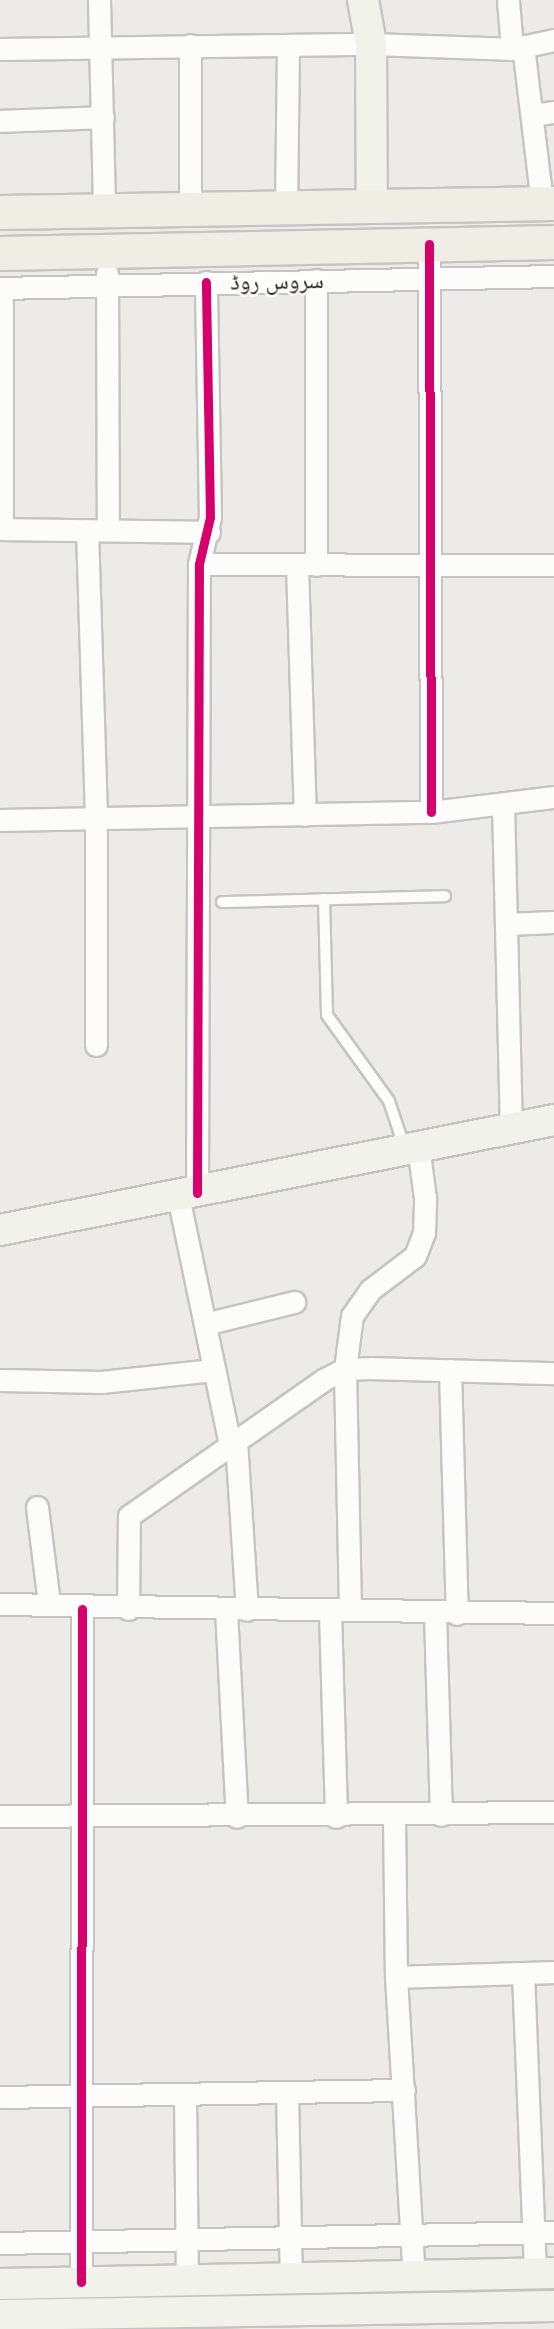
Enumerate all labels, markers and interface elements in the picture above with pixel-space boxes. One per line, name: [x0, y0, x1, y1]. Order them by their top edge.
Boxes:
street label: سروس روڈ: [230, 266, 324, 296]

